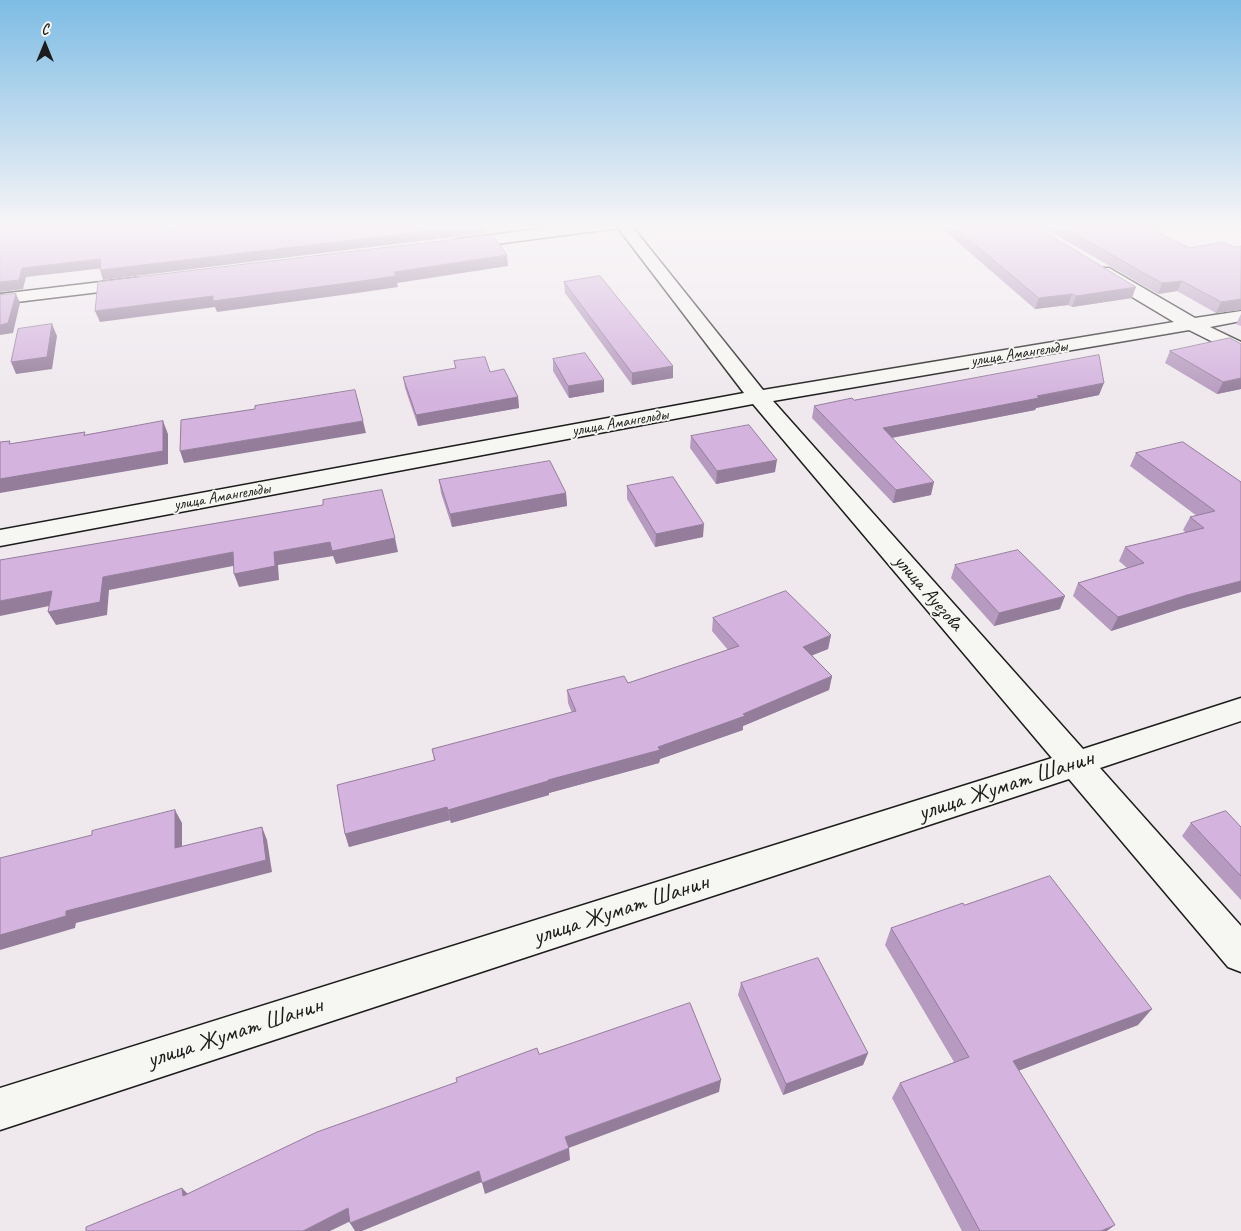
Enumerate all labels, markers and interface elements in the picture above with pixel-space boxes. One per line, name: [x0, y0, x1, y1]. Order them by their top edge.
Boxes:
north arrow: [20, 20, 70, 70]
text: С: [42, 21, 48, 38]
street label: улица Амангельды: [969, 337, 1069, 371]
street label: улица Амангельды: [570, 405, 670, 441]
street label: улица Амангельды: [172, 479, 272, 515]
street label: улица Ауезова: [888, 550, 968, 636]
street label: улица Жумат Шанин: [915, 744, 1097, 828]
street label: улица Жумат Шанин: [530, 868, 712, 952]
street label: улица Жумат Шанин: [144, 991, 326, 1075]

